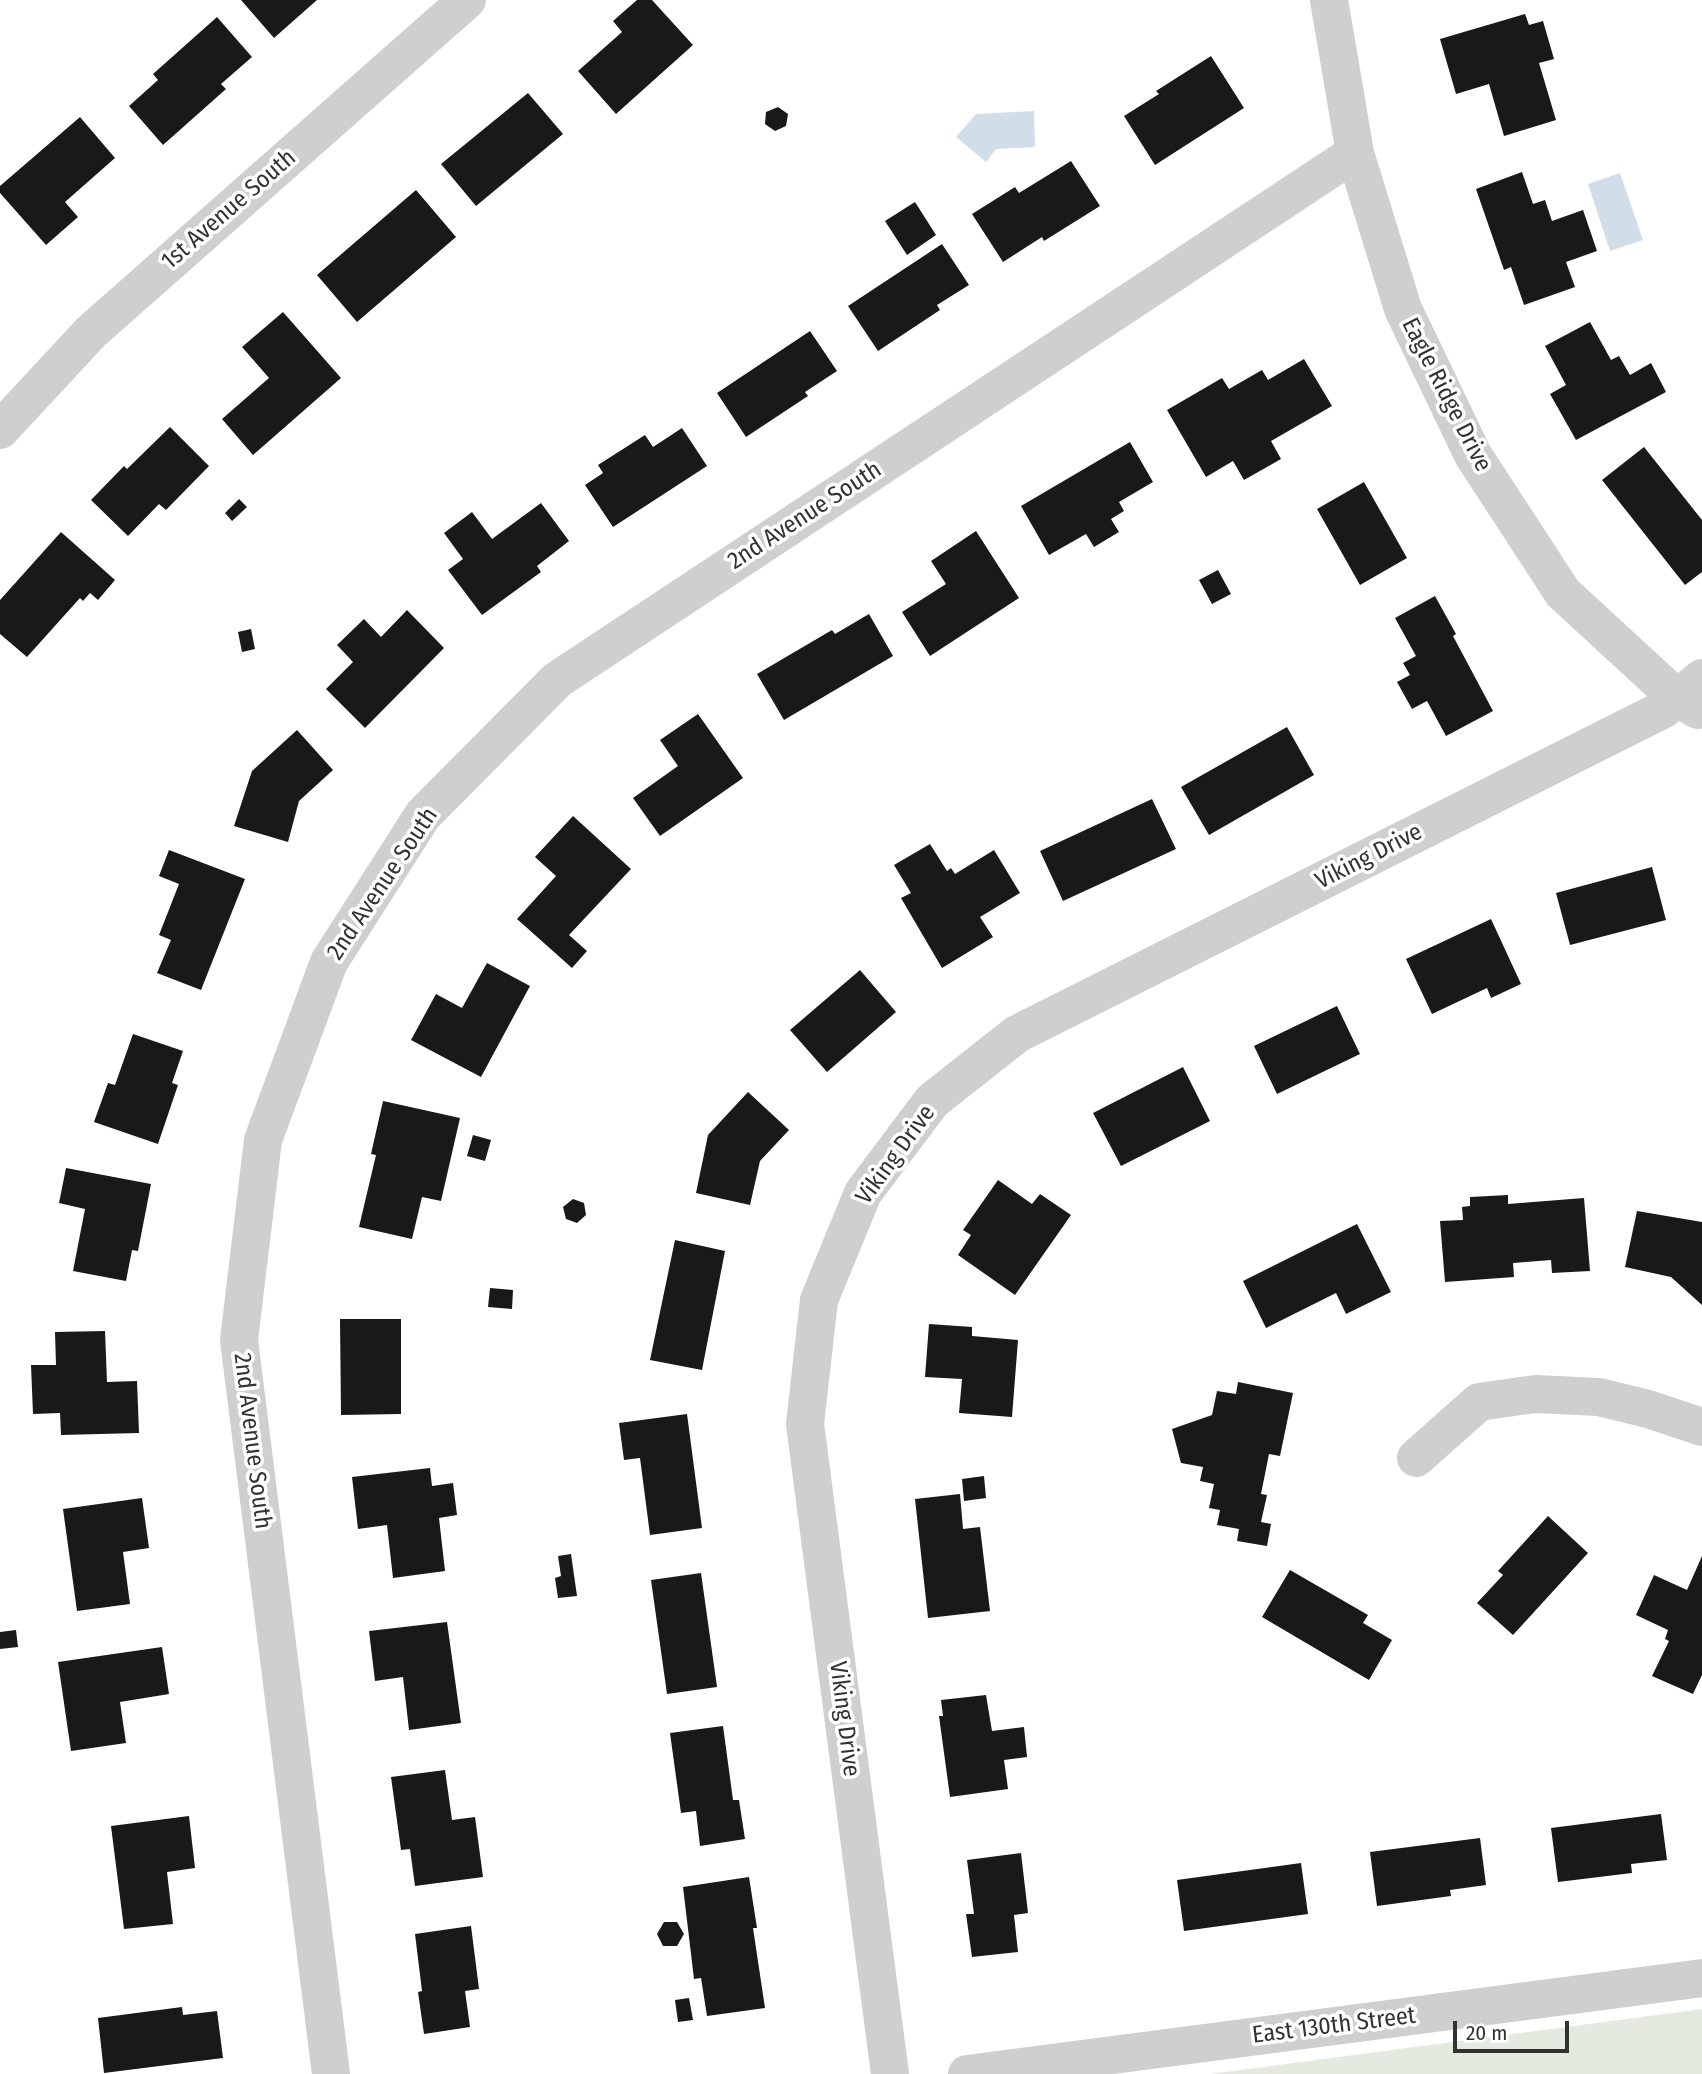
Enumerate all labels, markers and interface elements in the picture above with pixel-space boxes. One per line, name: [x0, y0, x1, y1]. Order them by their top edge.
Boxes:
street label: 1st Avenue South: [156, 144, 302, 276]
street label: Eagle Ridge Drive: [1395, 313, 1497, 477]
street label: 2nd Avenue South: [723, 456, 887, 576]
street label: 2nd Avenue South: [322, 803, 444, 965]
street label: Viking Drive: [1311, 818, 1427, 896]
street label: Viking Drive: [850, 1100, 942, 1210]
street label: 2nd Avenue South: [227, 1351, 277, 1531]
street label: Viking Drive: [823, 1660, 865, 1778]
street label: East 130th Street: [1251, 2002, 1417, 2050]
scale bar: [1457, 2008, 1572, 2052]
text: 20 m: [1466, 2020, 1507, 2046]

